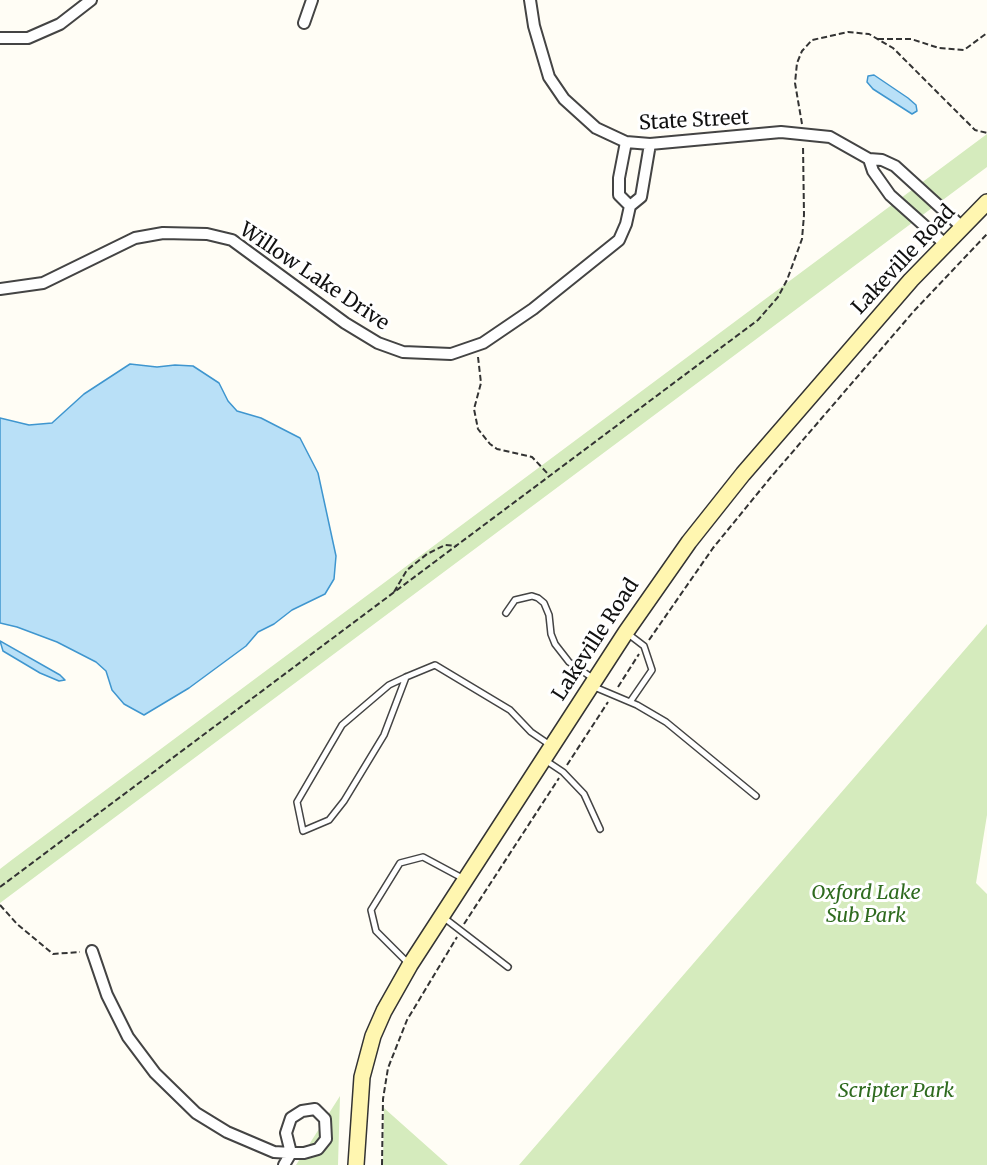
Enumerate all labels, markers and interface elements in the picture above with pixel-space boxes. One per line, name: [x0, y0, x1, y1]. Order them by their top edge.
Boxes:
street label: State Street: [638, 106, 750, 136]
street label: Lakeville Road: [847, 200, 961, 320]
street label: Willow Lake Drive: [235, 218, 393, 336]
street label: Lakeville Road: [548, 575, 644, 705]
park label: Oxford Lake Sub Park: [811, 881, 921, 928]
park label: Scripter Park: [838, 1079, 954, 1103]

